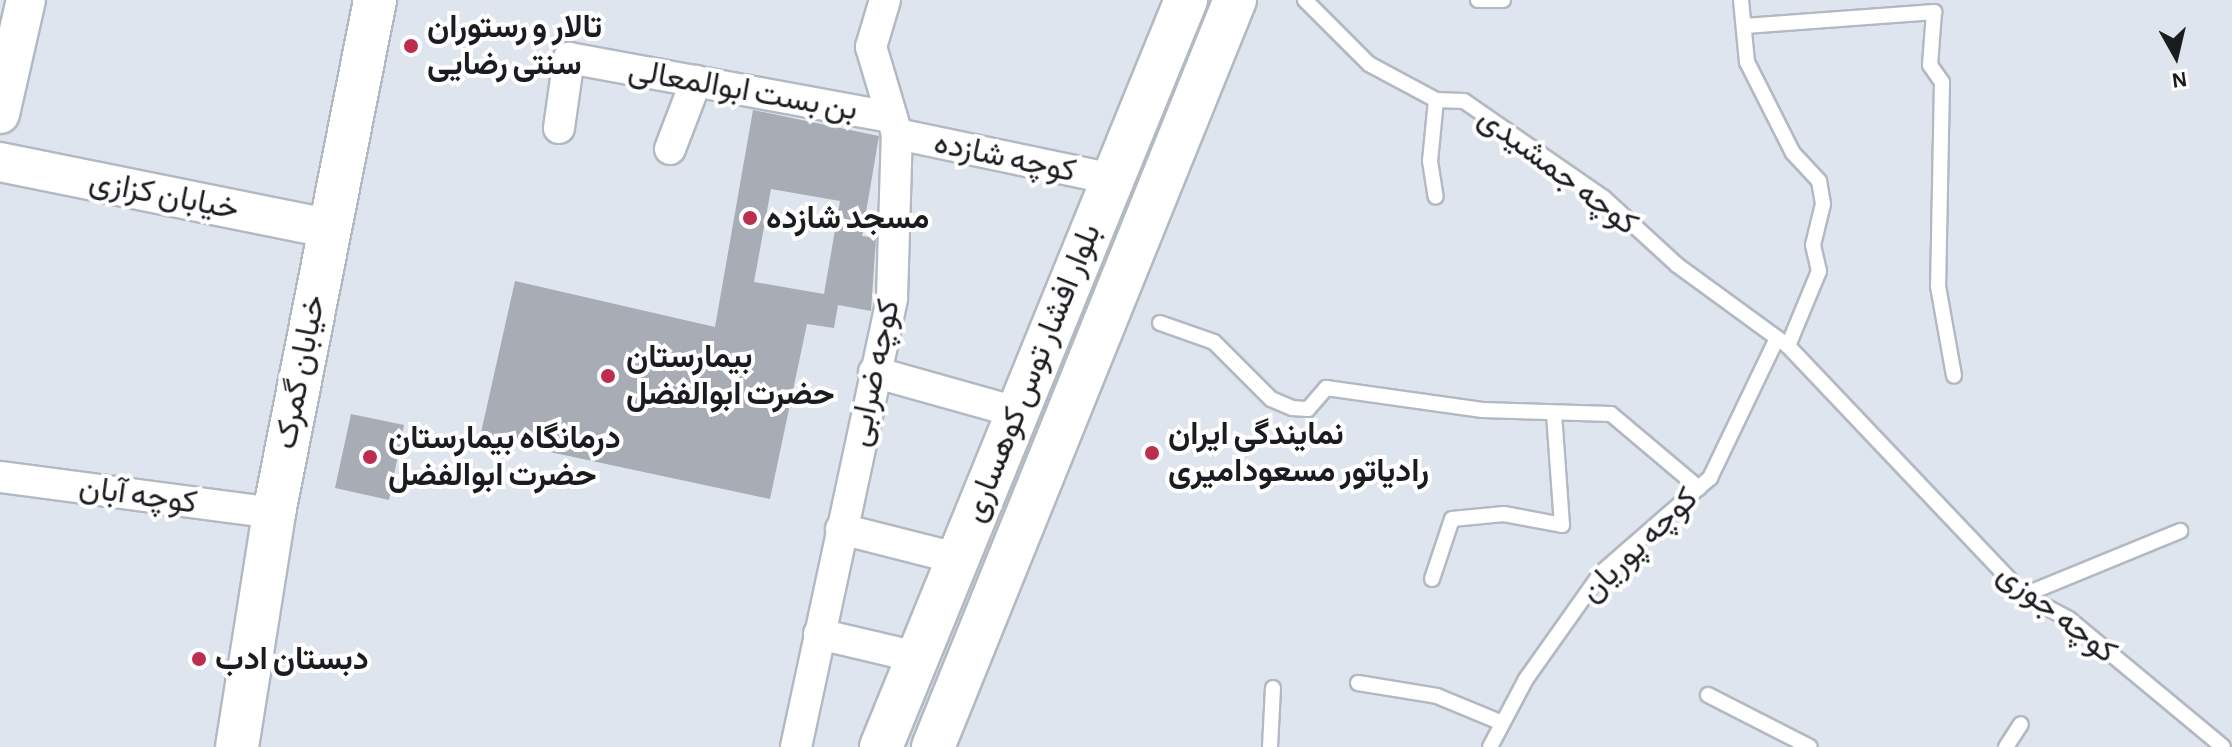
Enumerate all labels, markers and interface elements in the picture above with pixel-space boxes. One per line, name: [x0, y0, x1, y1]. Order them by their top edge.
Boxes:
place label: تالار و رستوران سنتی رضایی: [427, 9, 602, 84]
north arrow: [2136, 16, 2216, 96]
marker: تالار و رستوران سنتی رضایی: [402, 37, 420, 55]
street label: بن بست ابوالمعالی: [625, 51, 861, 129]
text: N: [2170, 68, 2188, 92]
street label: کوچه جمشیدی: [1471, 99, 1645, 243]
street label: کوچه شازده: [931, 123, 1079, 191]
street label: خیابان کزازی: [86, 162, 242, 228]
place label: مسجد شازده: [766, 199, 929, 237]
marker: مسجد شازده: [741, 209, 759, 227]
street label: بلوار افشار توس کوهساری: [955, 218, 1109, 528]
street label: خیابان گمرک: [266, 292, 334, 452]
street label: کوچه ضرابی: [840, 296, 908, 450]
place label: بیمارستان حضرت ابوالفضل: [626, 339, 835, 414]
marker: بیمارستان حضرت ابوالفضل: [597, 365, 619, 387]
place label: نمایندگی ایران رادیاتور مسعودامیری: [1168, 416, 1429, 491]
place label: درمانگاه بیمارستان حضرت ابوالفضل: [388, 420, 621, 495]
marker: نمایندگی ایران رادیاتور مسعودامیری: [1143, 444, 1161, 462]
marker: درمانگاه بیمارستان حضرت ابوالفضل: [359, 446, 381, 468]
street label: کوچه آبان: [77, 468, 199, 522]
street label: کوچه پوریان: [1572, 480, 1706, 610]
street label: کوچه جوزی: [1990, 554, 2124, 672]
place label: دبستان ادب: [215, 640, 369, 678]
marker: دبستان ادب: [190, 650, 208, 668]

